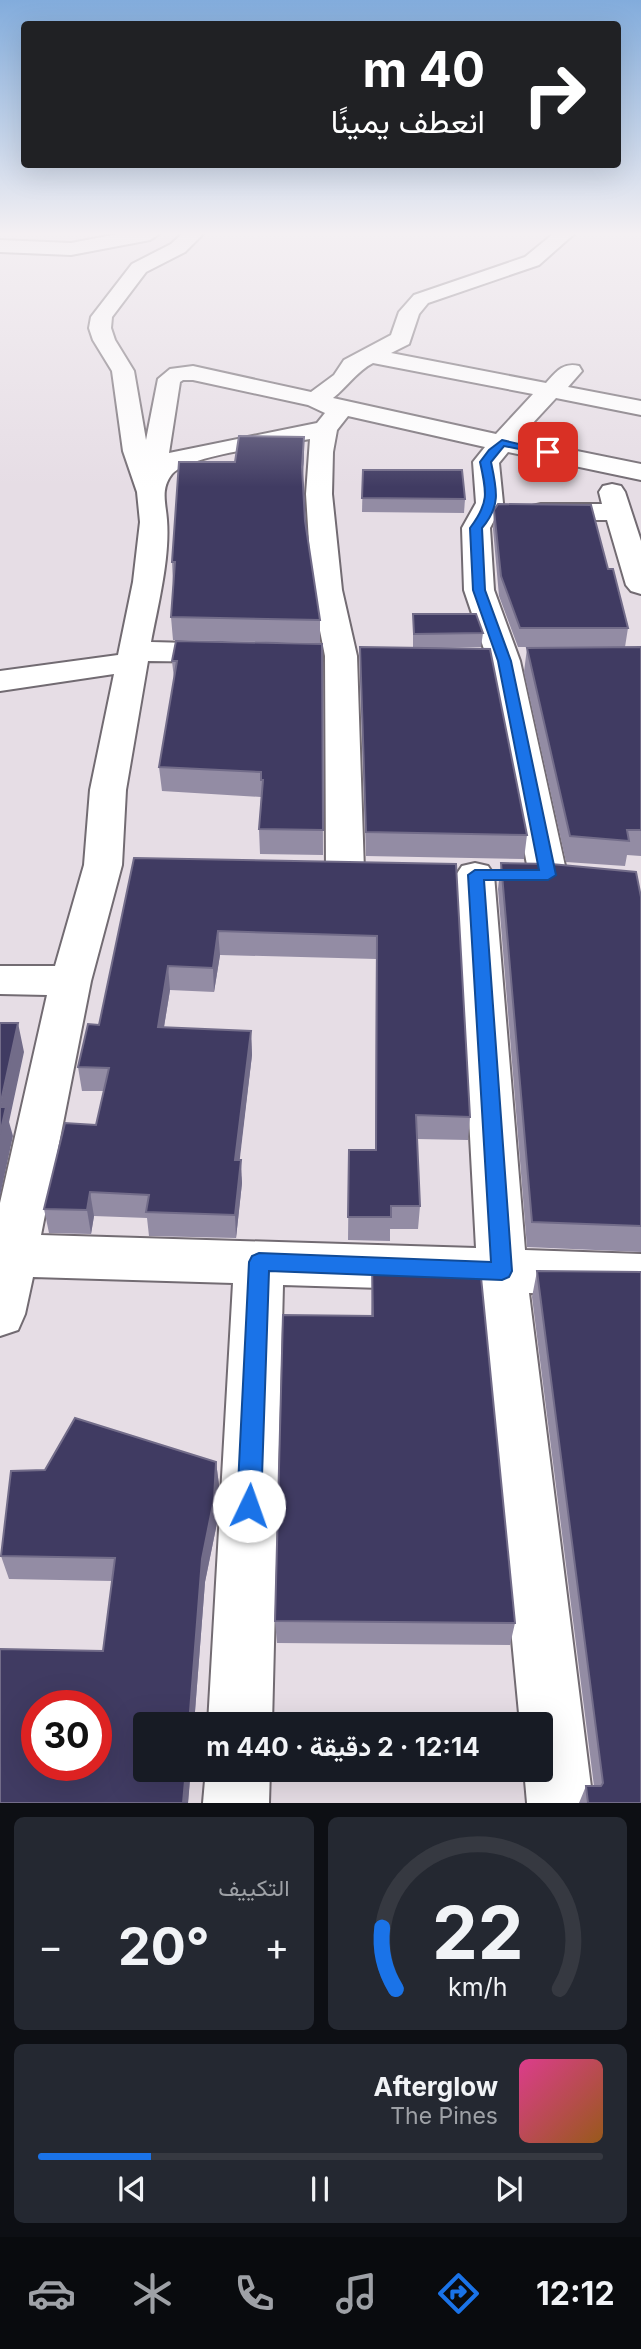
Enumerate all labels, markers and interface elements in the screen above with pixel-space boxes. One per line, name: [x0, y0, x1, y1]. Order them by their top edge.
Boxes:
text: 40 m: [362, 40, 485, 99]
icon: right: [509, 49, 600, 140]
text: انعطف يمينًا: [331, 102, 485, 141]
pin: [518, 422, 578, 482]
icon: arrive: [529, 433, 567, 471]
position arrow: [212, 1469, 286, 1543]
speed limit sign: 30: [21, 1690, 112, 1781]
text: 12:14 · 2 دقيقة · 440 m: [206, 1731, 480, 1762]
text: التكييف: [218, 1874, 290, 1902]
text: 22: [431, 1889, 523, 1978]
text: 20°: [118, 1915, 210, 1978]
text: −: [38, 1923, 63, 1969]
text: +: [264, 1923, 290, 1969]
text: km/h: [448, 1972, 507, 2002]
text: Afterglow: [374, 2071, 498, 2102]
text: The Pines: [390, 2102, 498, 2130]
icon: previous: [113, 2170, 151, 2208]
icon: pause: [301, 2170, 339, 2208]
icon: next: [490, 2170, 528, 2208]
icon: car: [27, 2269, 76, 2318]
icon: climate: [128, 2269, 177, 2318]
icon: phone: [230, 2269, 279, 2318]
icon: music: [332, 2269, 381, 2318]
icon: directions: [434, 2269, 483, 2318]
text: 12:12: [536, 2274, 615, 2313]

